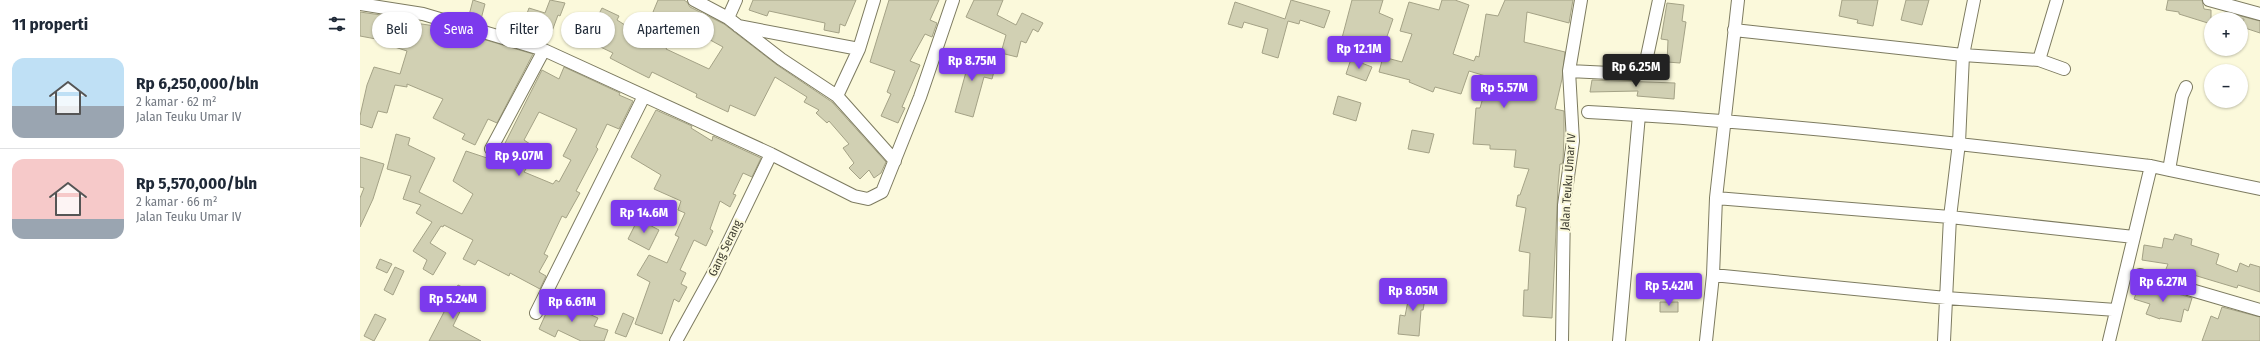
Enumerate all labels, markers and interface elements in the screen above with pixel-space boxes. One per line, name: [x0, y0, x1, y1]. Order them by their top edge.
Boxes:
chip: Beli: [372, 12, 422, 48]
chip: Sewa: [430, 12, 488, 48]
chip: Filter: [496, 12, 553, 48]
chip: Baru: [561, 12, 615, 48]
chip: Apartemen: [623, 12, 714, 48]
map controls: [2204, 12, 2248, 108]
button: +: [2204, 12, 2248, 56]
icon: filters: [326, 13, 348, 35]
text: 11 properti: [12, 14, 88, 35]
pin: Rp 12.1M: [1318, 36, 1400, 70]
text: Rp 12.1M: [1336, 41, 1382, 56]
pin: Rp 8.75M: [931, 48, 1013, 82]
text: Rp 8.75M: [948, 53, 996, 68]
pin: Rp 6.25M: [1595, 54, 1677, 88]
text: Rp 6.25M: [1612, 59, 1660, 74]
button: −: [2204, 64, 2248, 108]
text: Rp 6,250,000/bln: [136, 73, 259, 94]
icon: home: [44, 74, 92, 122]
pin: Rp 5.57M: [1463, 75, 1545, 109]
text: Rp 5.57M: [1480, 80, 1528, 95]
text: 2 kamar · 62 m²: [136, 94, 217, 109]
text: Jalan Teuku Umar IV: [136, 109, 241, 124]
street label: Jalan Teuku Umar IV: [1558, 132, 1578, 231]
pin: Rp 9.07M: [478, 143, 560, 177]
text: Rp 9.07M: [495, 148, 543, 163]
text: Rp 5,570,000/bln: [136, 173, 257, 194]
icon: home: [44, 175, 92, 223]
text: 2 kamar · 66 m²: [136, 194, 217, 209]
pin: Rp 14.6M: [603, 200, 685, 234]
text: Rp 14.6M: [620, 205, 668, 220]
text: Jalan Teuku Umar IV: [136, 209, 241, 224]
street label: Gang Serang: [705, 217, 745, 279]
pin: Rp 6.27M: [2122, 269, 2204, 303]
pin: Rp 5.42M: [1628, 273, 1710, 307]
text: Rp 6.27M: [2139, 274, 2187, 289]
pin: Rp 8.05M: [1372, 278, 1454, 312]
text: Rp 5.42M: [1645, 278, 1693, 293]
text: Rp 8.05M: [1388, 283, 1438, 298]
pin: Rp 5.24M: [412, 286, 494, 320]
pin: Rp 6.61M: [531, 289, 613, 323]
text: Rp 5.24M: [429, 291, 477, 306]
text: Rp 6.61M: [548, 294, 596, 309]

